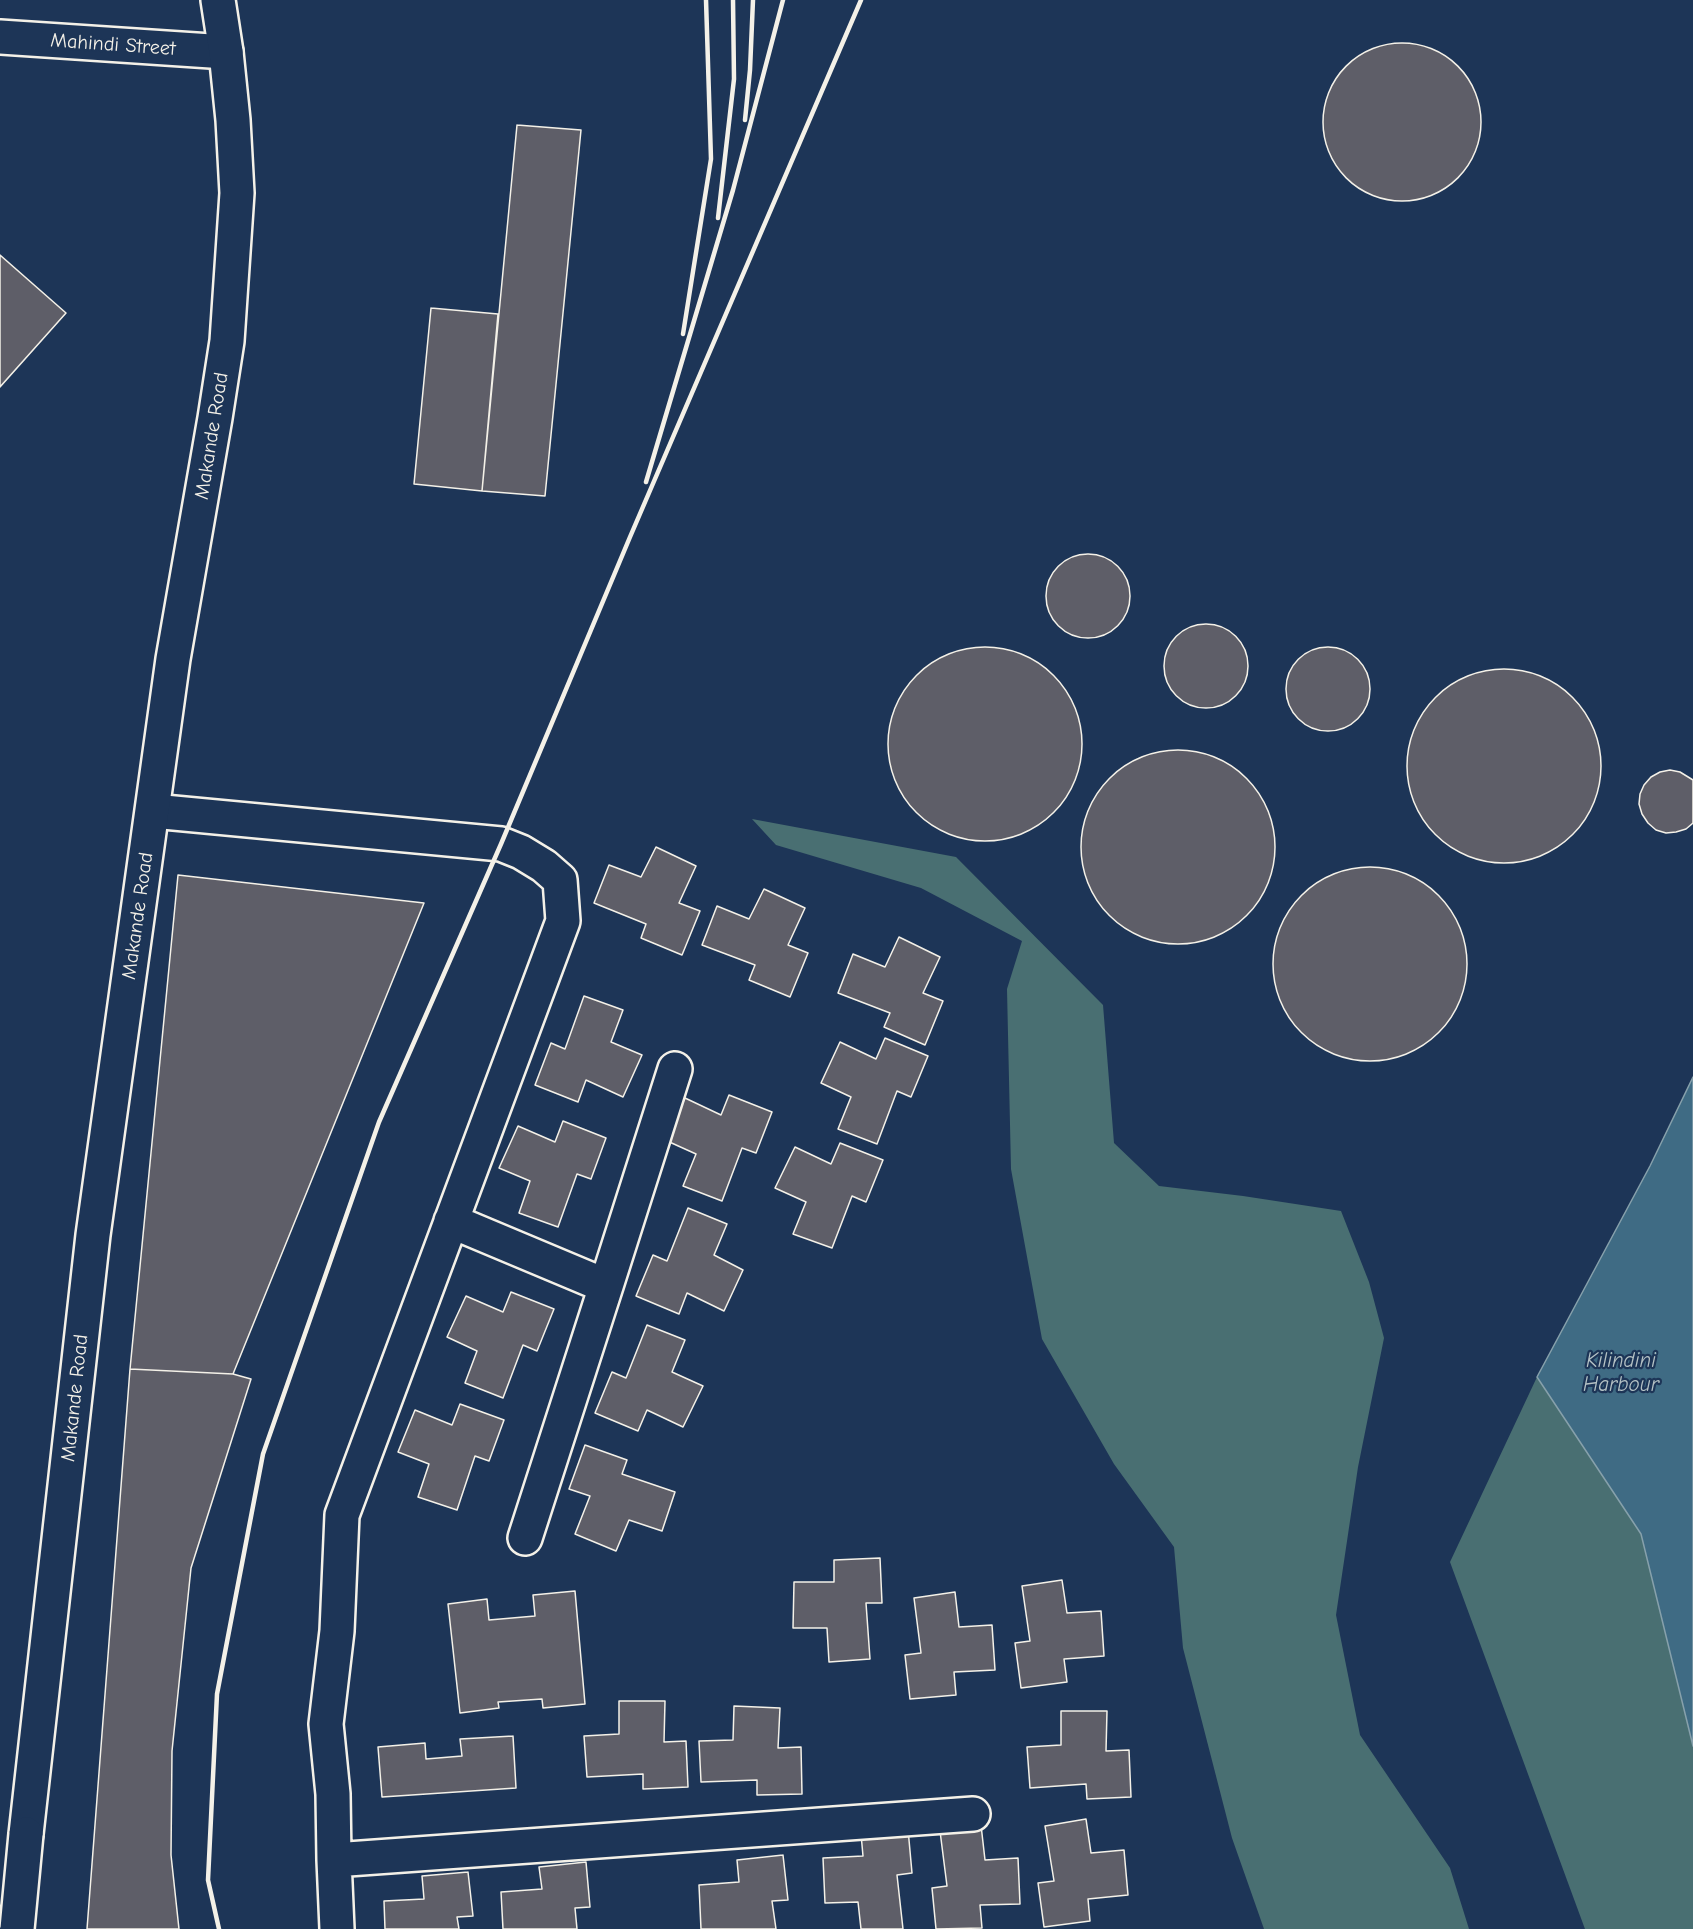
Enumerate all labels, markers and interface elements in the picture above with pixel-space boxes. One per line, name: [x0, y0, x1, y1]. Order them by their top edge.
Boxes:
street label: Mahindi Street: [50, 29, 176, 61]
street label: Makande Road: [190, 371, 234, 501]
street label: Makande Road: [117, 851, 159, 981]
street label: Makande Road: [56, 1333, 94, 1463]
water label: Kilindini Harbour: [1583, 1348, 1659, 1398]

